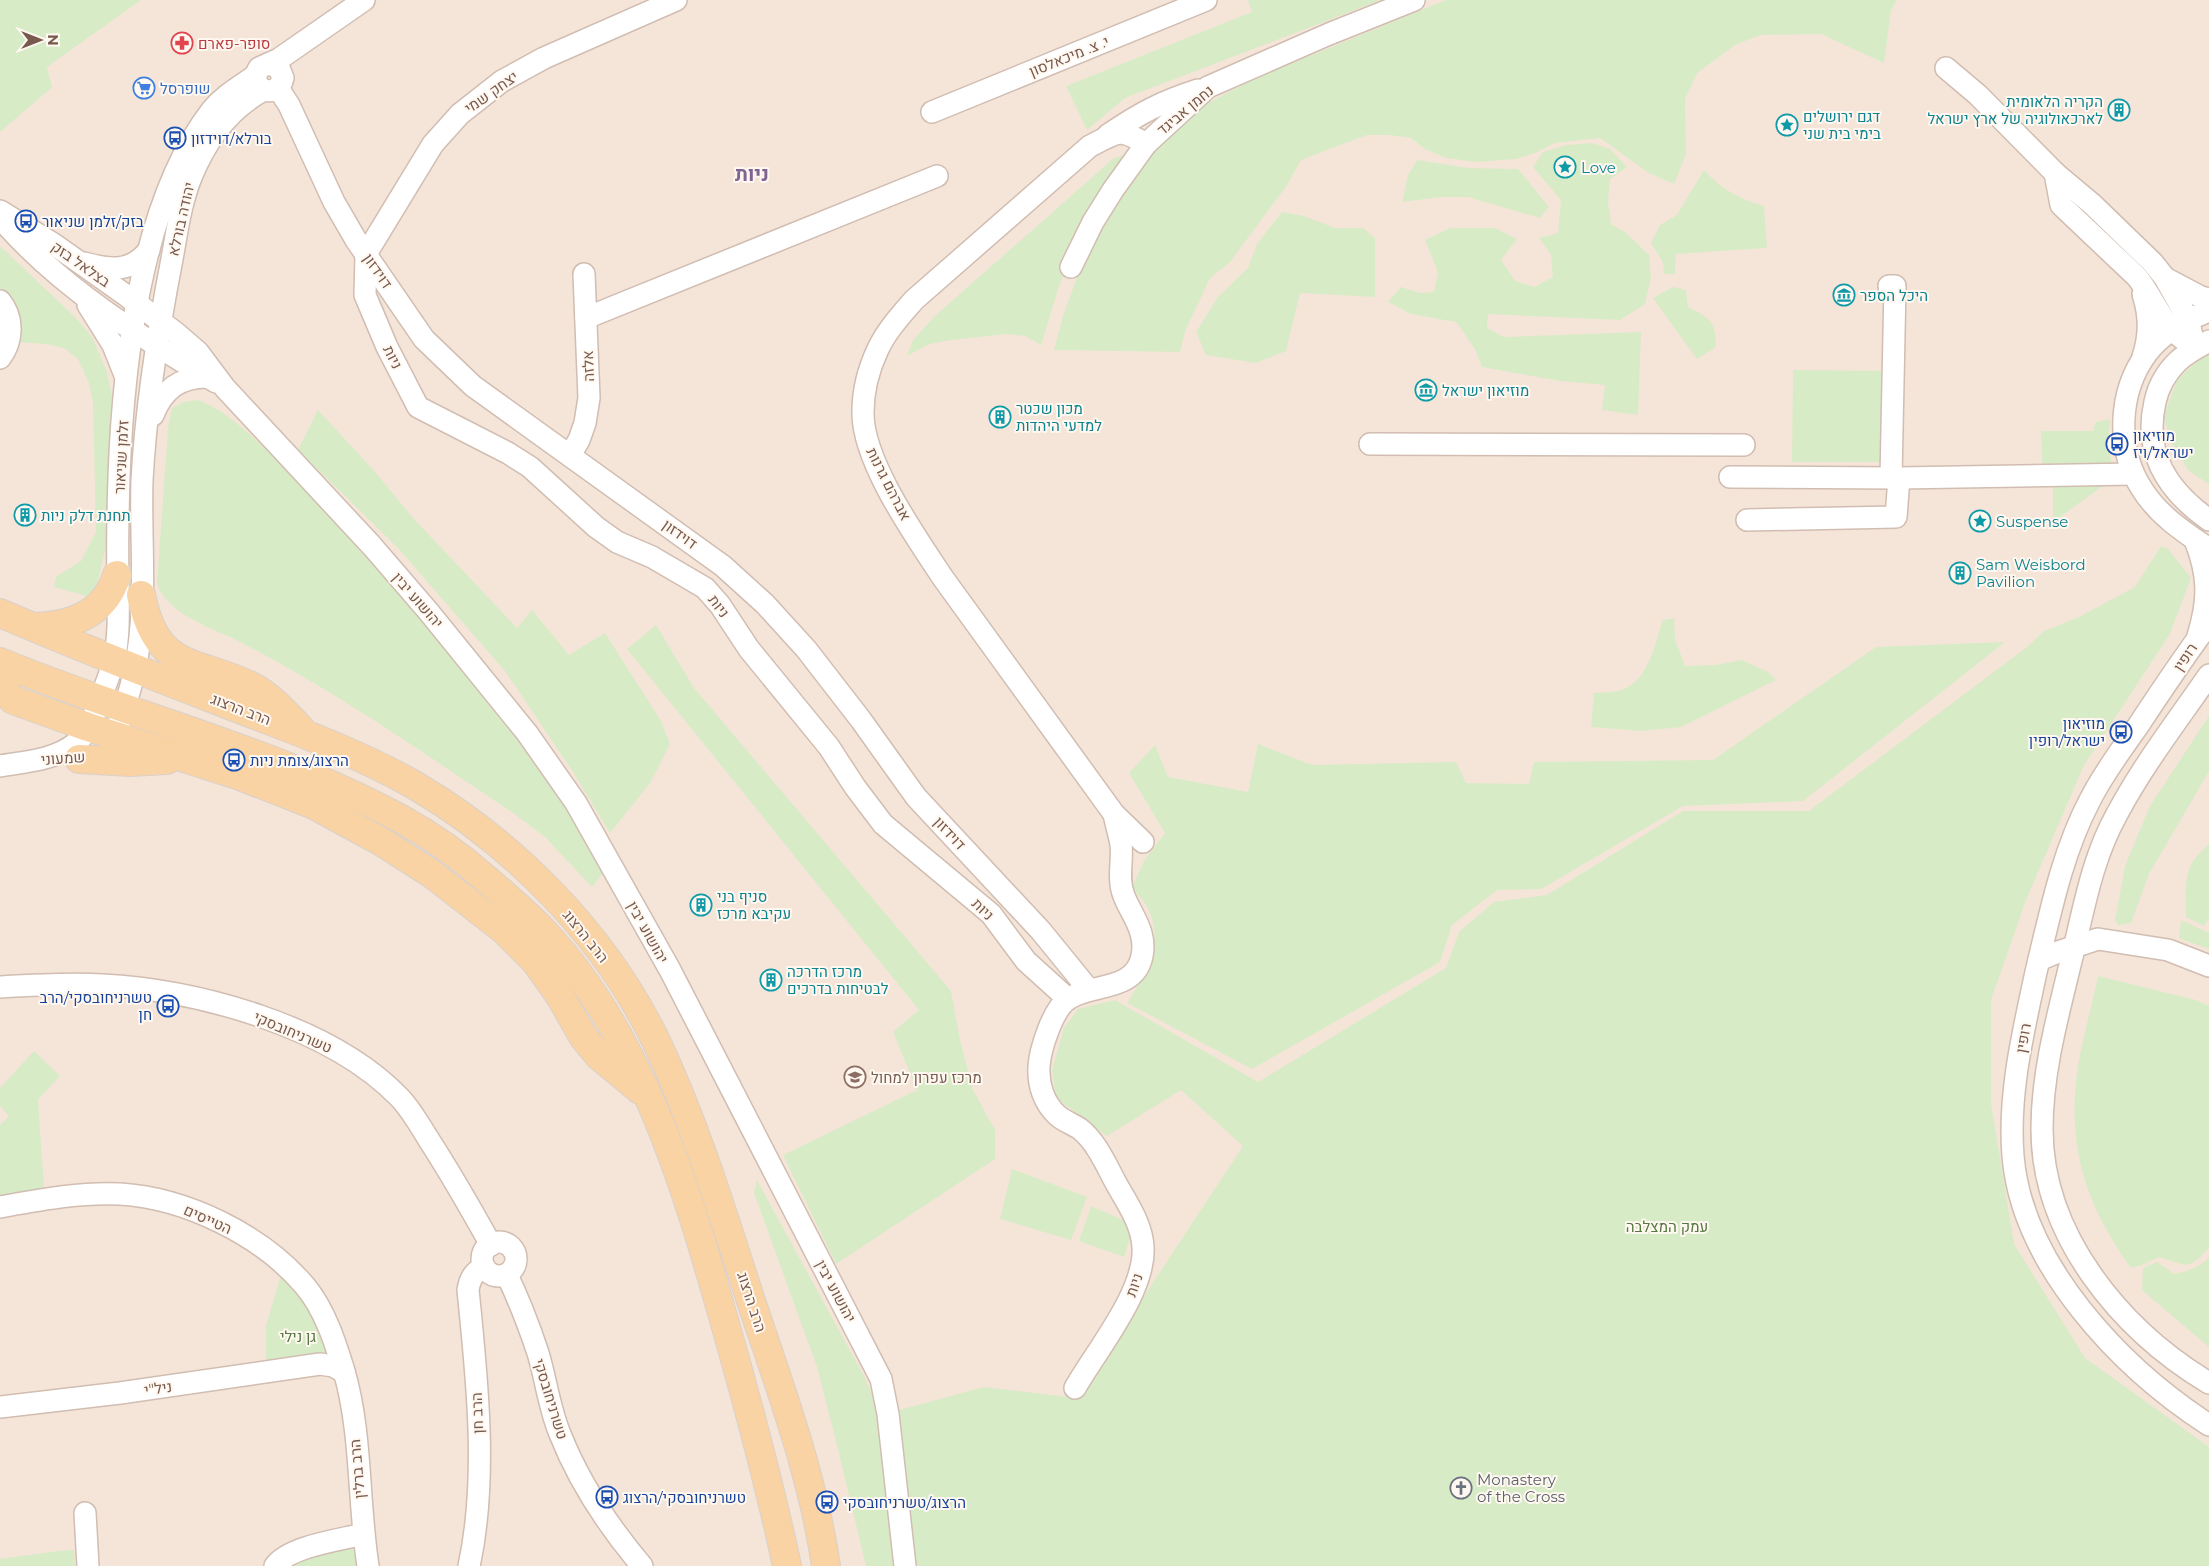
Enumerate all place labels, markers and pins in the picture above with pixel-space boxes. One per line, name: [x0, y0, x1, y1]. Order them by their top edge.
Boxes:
pharmacy icon: סופר-פארם: [170, 31, 194, 55]
place label: סופר-פארם: [198, 34, 270, 53]
supermarket icon: שופרסל: [132, 76, 156, 100]
place label: שופרסל: [160, 79, 210, 98]
place label: הקריה הלאומית לארכאולוגיה של ארץ ישראל: [1927, 92, 2103, 128]
building icon: הקריה הלאומית לארכאולוגיה של ארץ ישראל: [2107, 98, 2131, 122]
place label: דגם ירושלים בימי בית שני: [1803, 107, 1881, 143]
place icon: דגם ירושלים בימי בית שני: [1775, 113, 1799, 137]
bus stop icon: בורלא/דוידזון: [163, 126, 187, 150]
place label: בורלא/דוידזון: [191, 129, 272, 148]
place icon: Love: [1553, 155, 1577, 179]
place label: Love: [1581, 158, 1616, 177]
bus stop icon: בזק/זלמן שניאור: [14, 209, 38, 233]
place label: בזק/זלמן שניאור: [42, 212, 144, 231]
museum icon: היכל הספר: [1832, 283, 1856, 307]
place label: היכל הספר: [1860, 286, 1928, 305]
museum icon: מוזיאון ישראל: [1414, 378, 1438, 402]
place label: מוזיאון ישראל: [1442, 381, 1529, 400]
place label: מכון שכטר למדעי היהדות: [1016, 399, 1102, 435]
building icon: מכון שכטר למדעי היהדות: [988, 405, 1012, 429]
place label: מוזיאון ישראל/ויז: [2133, 426, 2193, 462]
bus stop icon: מוזיאון ישראל/ויז: [2105, 432, 2129, 456]
building icon: תחנת דלק ניות: [13, 503, 37, 527]
place label: תחנת דלק ניות: [41, 506, 131, 525]
place icon: Suspense: [1968, 509, 1992, 533]
place label: Suspense: [1996, 512, 2068, 531]
place label: Sam Weisbord Pavilion: [1976, 555, 2086, 591]
building icon: Sam Weisbord Pavilion: [1948, 561, 1972, 585]
place label: מוזיאון ישראל/רופין: [2029, 714, 2105, 750]
bus stop icon: מוזיאון ישראל/רופין: [2109, 720, 2133, 744]
bus stop icon: הרצוג/צומת ניות: [222, 748, 246, 772]
place label: הרצוג/צומת ניות: [250, 751, 349, 770]
place label: סניף בני עקיבא מרכז: [717, 887, 791, 923]
building icon: סניף בני עקיבא מרכז: [689, 893, 713, 917]
place label: מרכז הדרכה לבטיחות בדרכים: [787, 962, 889, 998]
building icon: מרכז הדרכה לבטיחות בדרכים: [759, 968, 783, 992]
place label: טשרניחובסקי/הרב חן: [40, 988, 152, 1024]
bus stop icon: טשרניחובסקי/הרב חן: [156, 994, 180, 1018]
school or university icon: מרכז עפרון למחול: [843, 1065, 867, 1089]
place label: מרכז עפרון למחול: [871, 1068, 982, 1087]
place label: Monastery of the Cross: [1477, 1470, 1565, 1506]
church icon: Monastery of the Cross: [1449, 1476, 1473, 1500]
bus stop icon: טשרניחובסקי/הרצוג: [595, 1485, 619, 1509]
place label: טשרניחובסקי/הרצוג: [623, 1488, 746, 1507]
bus stop icon: הרצוג/טשרניחובסקי: [815, 1490, 839, 1514]
place label: הרצוג/טשרניחובסקי: [843, 1493, 966, 1512]

